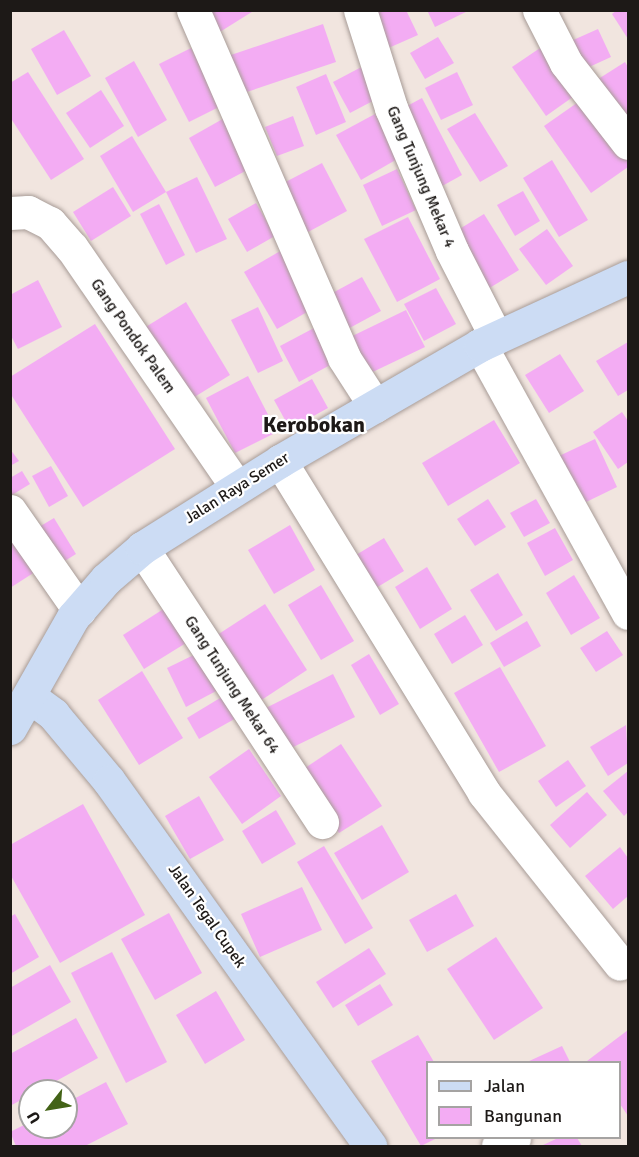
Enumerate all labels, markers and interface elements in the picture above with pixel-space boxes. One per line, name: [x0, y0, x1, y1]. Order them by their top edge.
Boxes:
street label: Gang Tunjung Mekar 4: [382, 103, 460, 251]
street label: Gang Pondok Palem: [86, 275, 180, 397]
district label: Kerobokan: [263, 412, 365, 438]
street label: Jalan Raya Semer: [181, 448, 293, 528]
street label: Gang Tunjung Mekar 64: [180, 612, 284, 758]
street label: Jalan Tegal Cupek: [164, 860, 250, 972]
legend: [426, 1061, 621, 1139]
text: Jalan: [484, 1075, 525, 1097]
north arrow: [18, 1079, 78, 1139]
text: Bangunan: [484, 1105, 562, 1127]
text: U: [23, 1107, 46, 1127]

